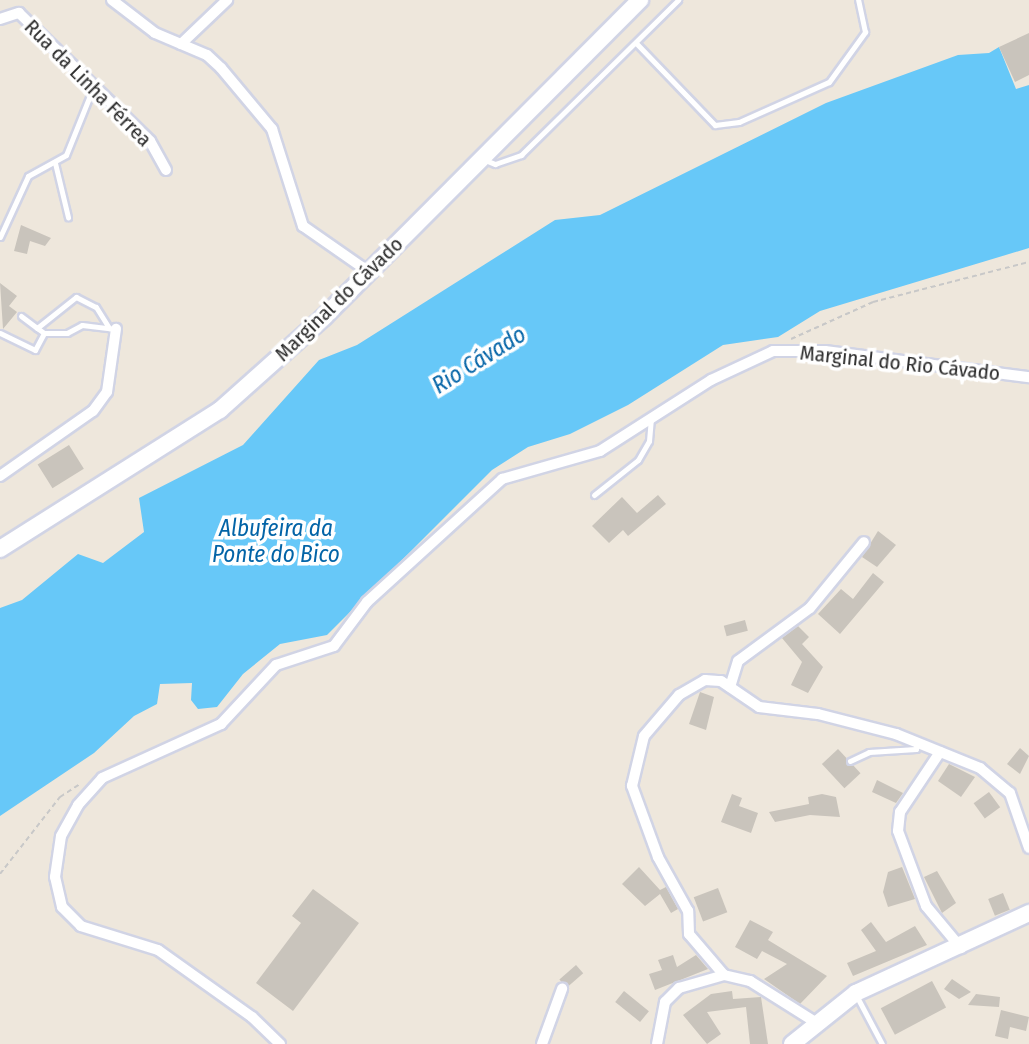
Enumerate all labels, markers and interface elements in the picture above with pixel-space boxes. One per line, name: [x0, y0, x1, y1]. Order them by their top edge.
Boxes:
street label: Rua da Linha Férrea: [19, 14, 157, 152]
street label: Marginal do Cávado: [270, 231, 408, 367]
water label: Rio Cávado: [427, 320, 531, 400]
street label: Marginal do Rio Cávado: [799, 340, 1001, 386]
water label: Albufeira da Ponte do Bico: [212, 514, 340, 568]

